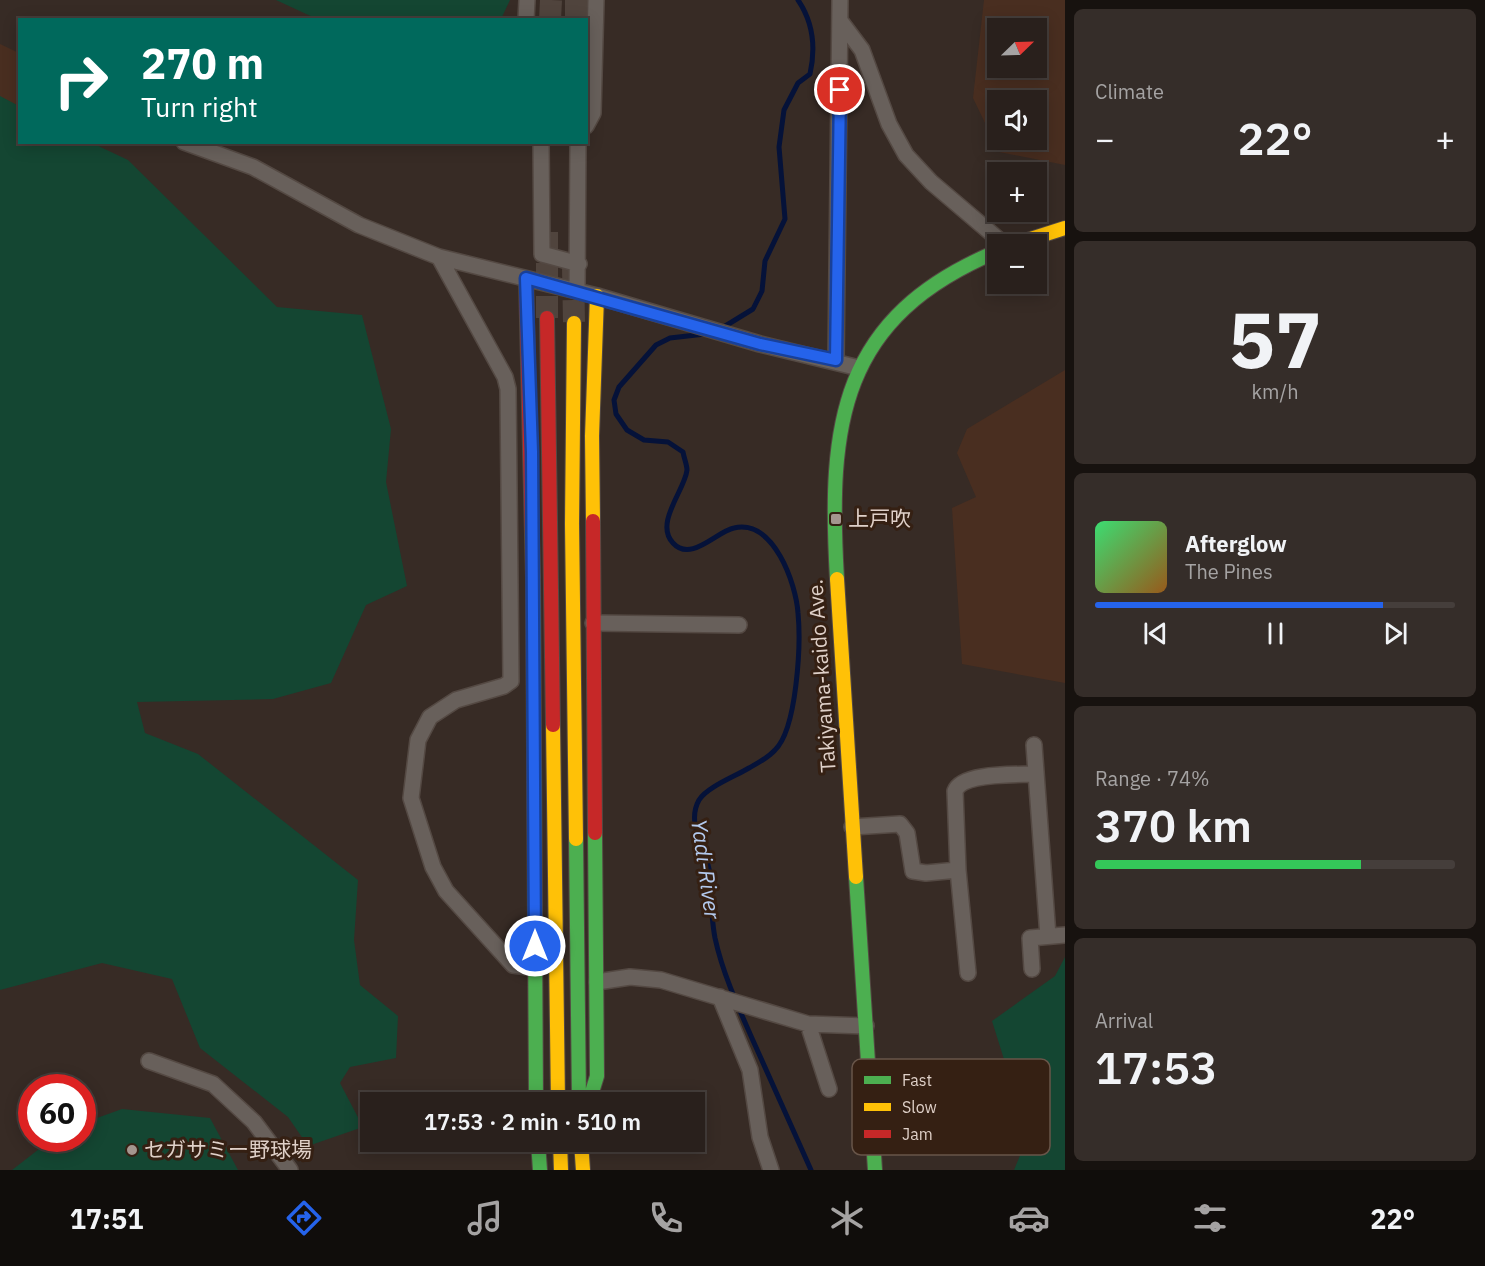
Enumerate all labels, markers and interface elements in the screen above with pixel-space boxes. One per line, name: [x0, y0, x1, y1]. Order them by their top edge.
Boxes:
north arrow: [987, 18, 1047, 78]
map controls: [987, 18, 1047, 294]
text: 270 m: [141, 36, 264, 91]
icon: right: [42, 42, 120, 120]
pin: [814, 64, 865, 115]
icon: arrive: [823, 73, 856, 106]
text: Climate: [1095, 78, 1164, 105]
text: Turn right: [141, 89, 258, 124]
button: sound: [987, 90, 1047, 150]
text: 22°: [1237, 109, 1313, 167]
text: −: [1095, 117, 1115, 160]
text: +: [1435, 117, 1455, 160]
button: +: [987, 162, 1047, 222]
button: −: [987, 234, 1047, 294]
text: 57: [1228, 288, 1322, 389]
text: km/h: [1251, 378, 1299, 405]
place label: 上戸吹: [848, 504, 911, 532]
marker: 上戸吹: [829, 512, 843, 526]
text: Afterglow: [1185, 529, 1287, 558]
text: The Pines: [1185, 558, 1273, 585]
street label: Takiyama-kaido Ave.: [800, 579, 842, 774]
icon: previous: [1139, 617, 1172, 650]
icon: pause: [1259, 617, 1292, 650]
icon: next: [1379, 617, 1412, 650]
text: Range · 74%: [1095, 765, 1210, 792]
text: 370 km: [1095, 796, 1252, 854]
water label: Yadi-River: [685, 817, 728, 922]
position arrow: [503, 914, 567, 978]
text: Arrival: [1095, 1007, 1153, 1034]
text: 17:53: [1095, 1038, 1217, 1096]
legend: [852, 1059, 1050, 1155]
text: Fast: [902, 1070, 932, 1090]
speed limit sign: 60: [18, 1074, 96, 1152]
text: Slow: [902, 1097, 937, 1117]
text: 17:53 · 2 min · 510 m: [424, 1107, 641, 1136]
text: Jam: [902, 1124, 933, 1144]
place label: セガサミー野球場: [144, 1135, 312, 1163]
marker: セガサミー野球場: [125, 1143, 139, 1157]
icon: directions: [283, 1197, 325, 1239]
icon: music: [464, 1197, 506, 1239]
icon: phone: [645, 1197, 687, 1239]
icon: climate: [826, 1197, 868, 1239]
icon: car: [1008, 1197, 1050, 1239]
icon: filters: [1189, 1197, 1231, 1239]
text: 17:51: [70, 1201, 143, 1236]
text: 22°: [1370, 1201, 1415, 1236]

